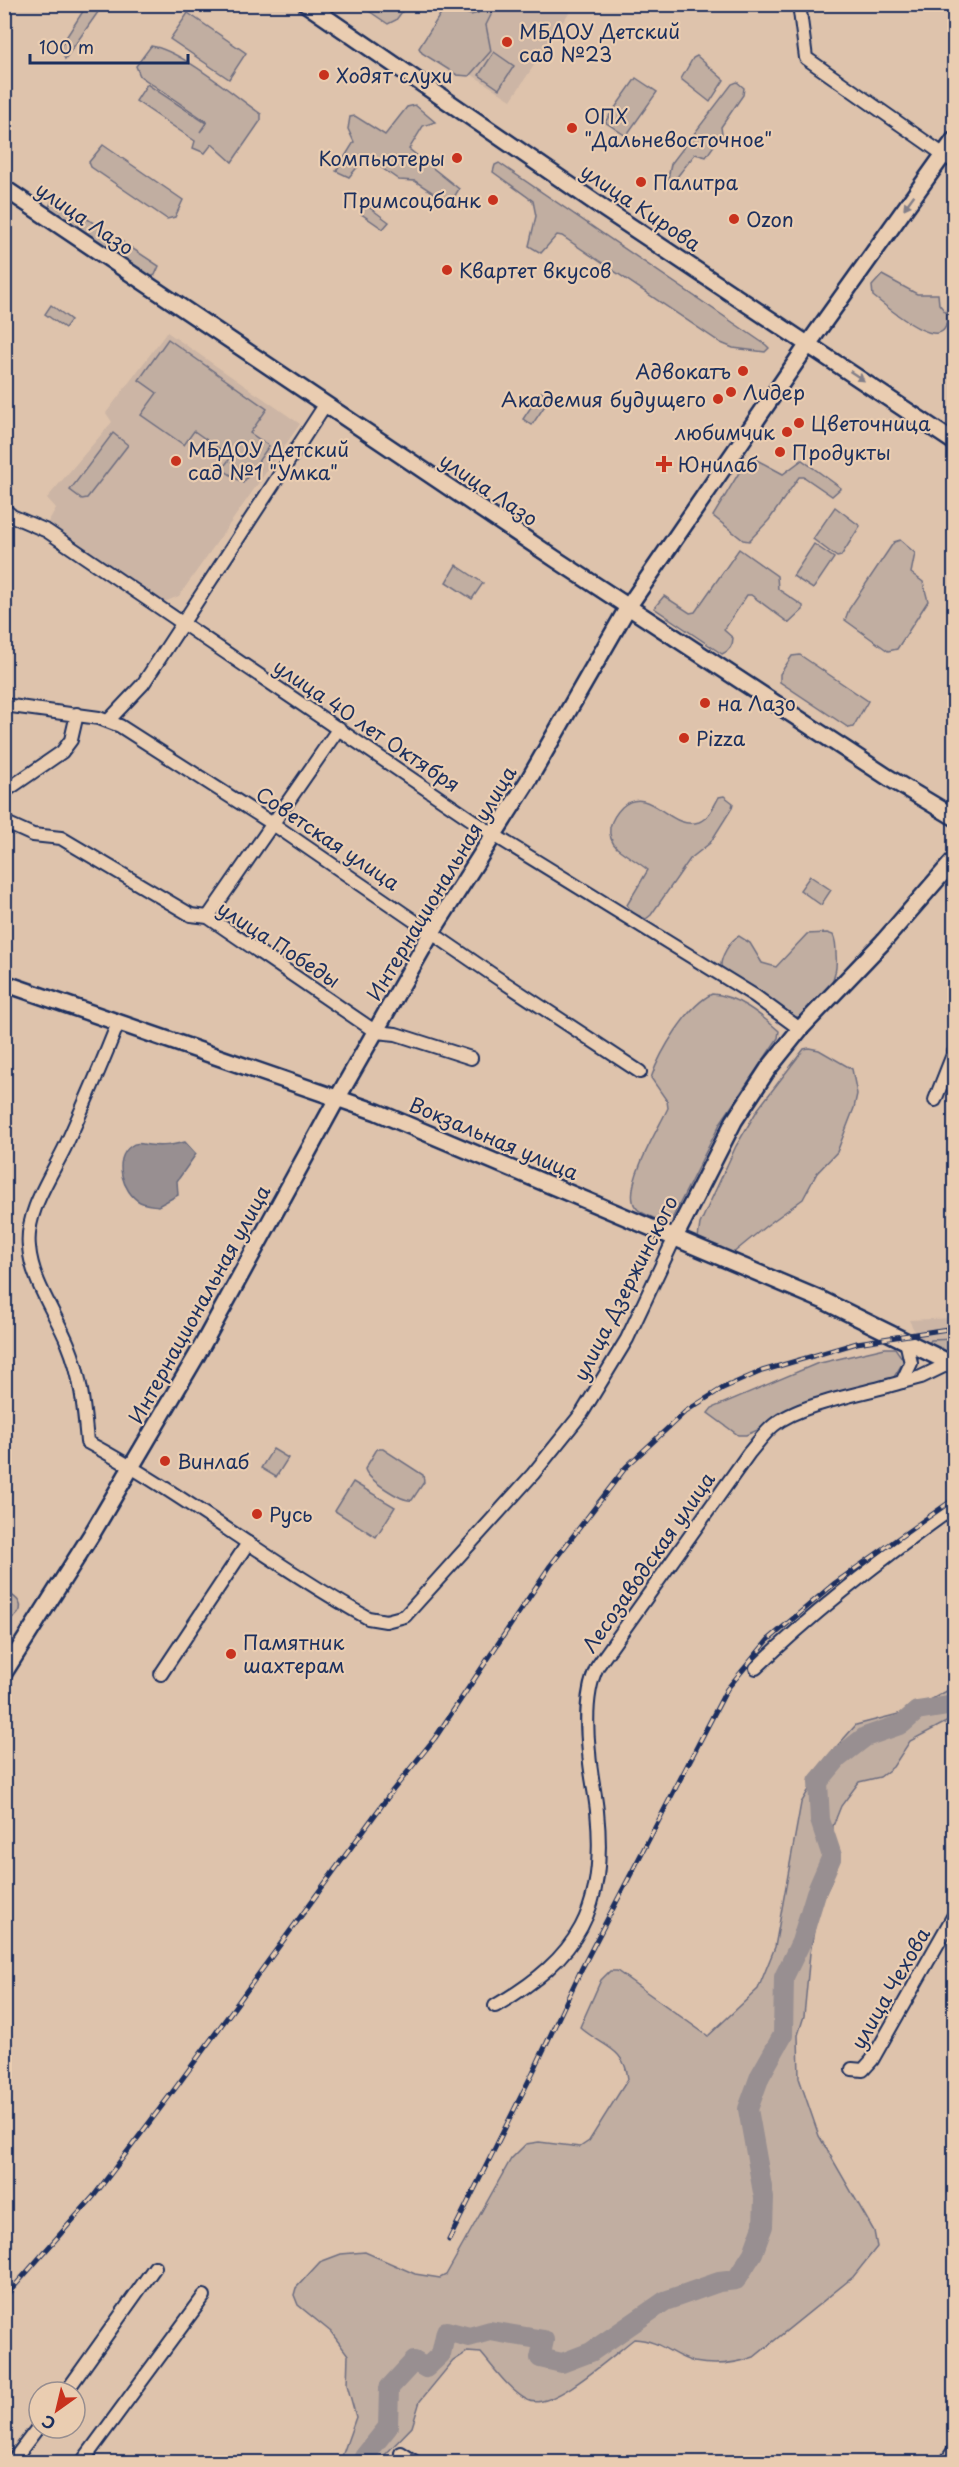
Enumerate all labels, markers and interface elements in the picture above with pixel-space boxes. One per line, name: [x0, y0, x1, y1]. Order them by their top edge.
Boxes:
place label: МБДОУ Детский сад №23: [519, 16, 680, 69]
scale bar: [30, 27, 188, 65]
text: 100 m: [39, 33, 94, 60]
marker: МБДОУ Детский сад №23: [500, 35, 514, 49]
place label: Ходят слухи: [336, 60, 453, 90]
marker: Ходят слухи: [317, 68, 331, 82]
place label: ОПХ "Дальневосточное": [584, 101, 772, 154]
marker: ОПХ "Дальневосточное": [565, 121, 579, 135]
place label: Компьютеры: [318, 143, 445, 173]
marker: Компьютеры: [450, 151, 464, 165]
street label: улица Кирова: [575, 156, 708, 259]
place label: Палитра: [653, 167, 738, 197]
street label: улица Лазо: [30, 174, 140, 262]
marker: Палитра: [634, 175, 648, 189]
place label: Примсоцбанк: [342, 185, 481, 215]
marker: Примсоцбанк: [486, 193, 500, 207]
one-way arrow: [903, 194, 915, 210]
place label: Ozon: [746, 204, 794, 234]
marker: Ozon: [727, 212, 741, 226]
place label: Квартет вкусов: [459, 255, 612, 285]
marker: Квартет вкусов: [440, 263, 454, 277]
place label: Адвокатъ: [635, 356, 731, 386]
marker: Адвокатъ: [736, 364, 750, 378]
one-way arrow: [849, 370, 865, 381]
place label: Лидер: [743, 377, 805, 407]
place label: Академия будущего: [501, 384, 706, 414]
marker: Лидер: [724, 385, 738, 399]
marker: Академия будущего: [711, 392, 725, 406]
place label: Цветочница: [811, 408, 931, 438]
marker: Цветочница: [792, 416, 806, 430]
place label: любимчик: [674, 417, 775, 447]
marker: любимчик: [780, 425, 794, 439]
place label: МБДОУ Детский сад №1 "Умка": [188, 434, 349, 487]
place label: Продукты: [792, 437, 891, 467]
street label: улица Лазо: [434, 445, 544, 533]
marker: Продукты: [773, 445, 787, 459]
place label: Юнилаб: [678, 449, 758, 479]
marker: МБДОУ Детский сад №1 "Умка": [169, 454, 183, 468]
marker: Юнилаб: [655, 455, 673, 473]
street label: улица 40 лет Октября: [268, 651, 466, 799]
place label: на Лазо: [717, 688, 796, 718]
marker: на Лазо: [698, 696, 712, 710]
place label: Pizza: [696, 723, 746, 753]
marker: Pizza: [677, 731, 691, 745]
street label: Интернациональная улица: [359, 760, 523, 1006]
street label: Советская улица: [250, 779, 406, 898]
street label: улица Победы: [212, 893, 346, 995]
street label: Вокзальная улица: [405, 1089, 584, 1187]
street label: Интернациональная улица: [121, 1179, 278, 1429]
street label: улица Дзержинского: [565, 1190, 685, 1386]
place label: Винлаб: [177, 1446, 250, 1476]
marker: Винлаб: [158, 1454, 172, 1468]
street label: Лесозаводская улица: [574, 1465, 722, 1658]
place label: Русь: [269, 1499, 312, 1529]
marker: Русь: [250, 1507, 264, 1521]
place label: Памятник шахтерам: [243, 1627, 345, 1680]
marker: Памятник шахтерам: [224, 1647, 238, 1661]
street label: улица Чехова: [843, 1921, 937, 2054]
north arrow: [27, 2380, 87, 2440]
text: С: [36, 2410, 60, 2437]

